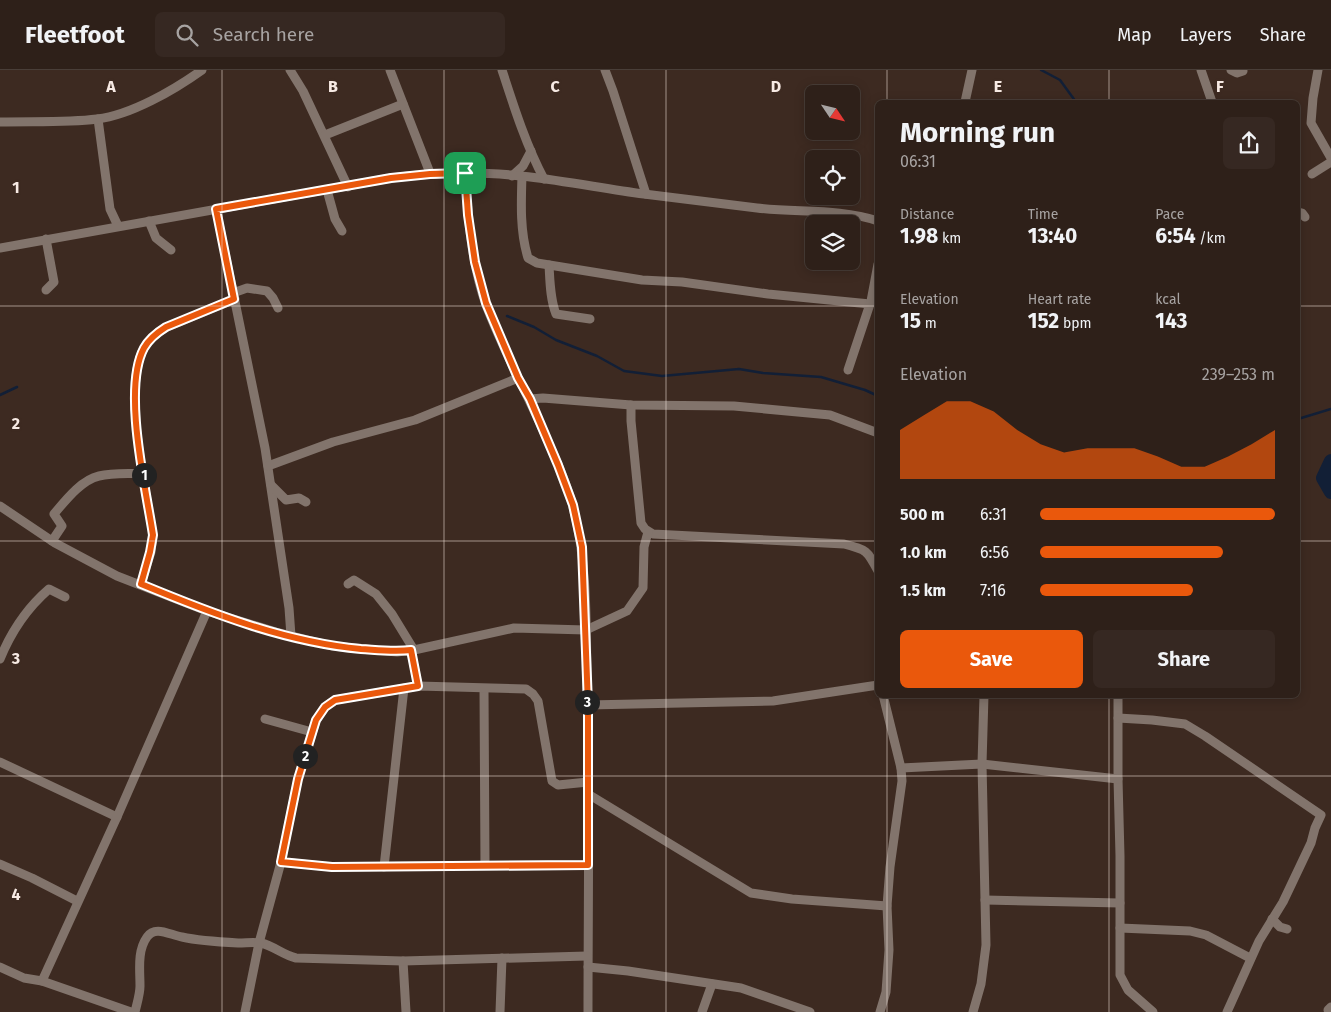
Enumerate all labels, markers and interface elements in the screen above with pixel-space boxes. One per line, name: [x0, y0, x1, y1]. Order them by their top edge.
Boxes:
search box: [155, 12, 505, 57]
text: Fleetfoot: [25, 21, 125, 49]
icon: search: [173, 21, 201, 49]
text: Search here: [213, 23, 314, 46]
text: Map: [1117, 24, 1152, 46]
text: Layers: [1180, 24, 1232, 46]
text: Share: [1260, 24, 1306, 46]
text: A: [105, 77, 116, 96]
text: B: [328, 77, 338, 96]
text: C: [550, 77, 560, 96]
text: D: [771, 77, 781, 96]
text: E: [994, 77, 1002, 96]
text: F: [1216, 77, 1224, 96]
north arrow: [805, 85, 860, 140]
map controls: [805, 85, 860, 270]
text: Morning run: [900, 116, 1055, 149]
button: share: [1223, 117, 1275, 169]
button: locate: [805, 150, 860, 205]
pin: [444, 152, 486, 194]
text: 06:31: [900, 152, 936, 171]
icon: arrive: [451, 159, 479, 187]
text: 1: [12, 178, 20, 197]
text: Distance: [900, 206, 954, 223]
text: Time: [1028, 206, 1058, 223]
text: Pace: [1155, 206, 1184, 223]
button: layers: [805, 215, 860, 270]
text: 1.98: [900, 223, 938, 249]
text: 13:40: [1028, 223, 1077, 249]
text: 6:54: [1155, 223, 1196, 249]
text: km: [938, 230, 961, 247]
text: /km: [1196, 230, 1226, 247]
text: Elevation: [900, 291, 959, 308]
text: Heart rate: [1028, 291, 1091, 308]
text: kcal: [1155, 291, 1181, 308]
text: 15: [900, 308, 921, 334]
text: 152: [1028, 308, 1059, 334]
text: 143: [1155, 308, 1188, 334]
text: m: [921, 315, 937, 332]
text: bpm: [1059, 315, 1092, 332]
text: Elevation: [900, 365, 967, 384]
text: 239–253 m: [1202, 365, 1275, 384]
text: 2: [12, 414, 20, 433]
pin: 1: [132, 462, 156, 488]
text: 1: [141, 467, 148, 484]
text: 500 m: [900, 505, 945, 524]
text: 6:31: [980, 505, 1007, 524]
text: 1.0 km: [900, 543, 947, 562]
text: 6:56: [980, 543, 1009, 562]
text: 1.5 km: [900, 581, 946, 600]
text: 7:16: [980, 581, 1006, 600]
button: Save: [900, 630, 1083, 688]
button: Share: [1093, 630, 1275, 688]
text: 3: [11, 649, 20, 668]
pin: 3: [574, 690, 600, 714]
text: 3: [584, 694, 591, 711]
pin: 2: [292, 744, 318, 768]
text: 2: [302, 748, 309, 765]
text: 4: [11, 885, 21, 904]

